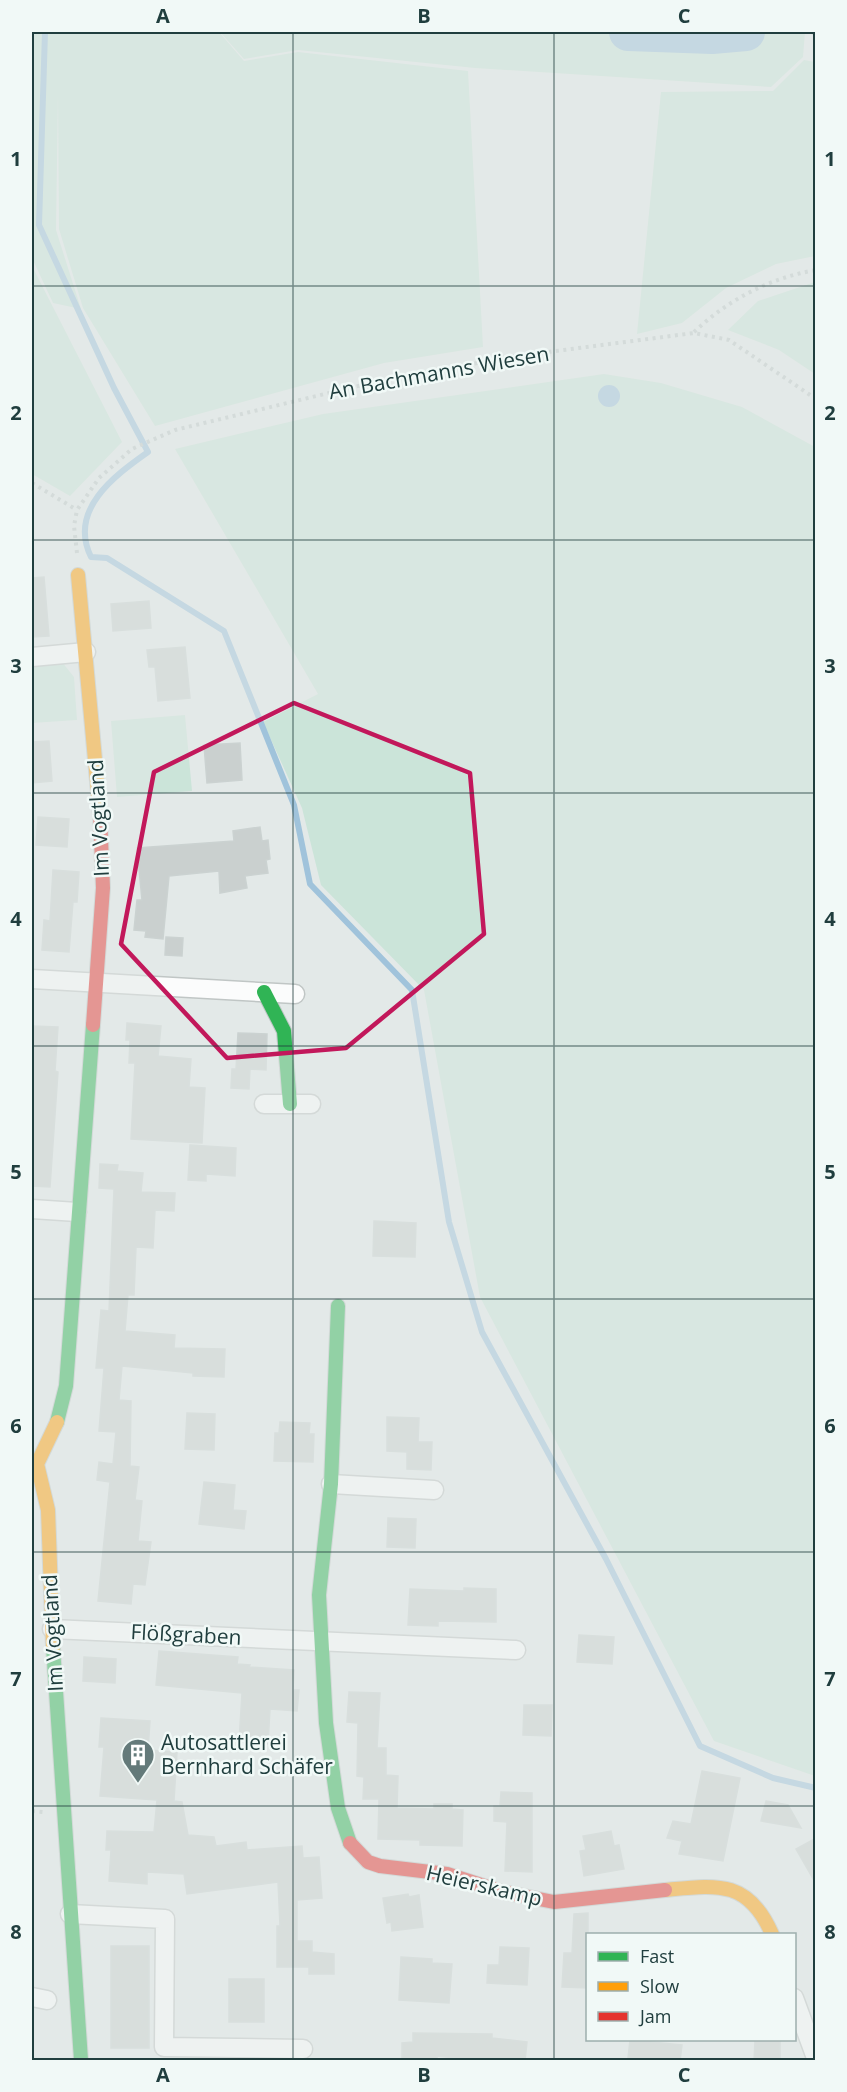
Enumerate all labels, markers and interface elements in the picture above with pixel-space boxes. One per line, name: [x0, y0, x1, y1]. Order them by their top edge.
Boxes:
text: A: [156, 2, 170, 29]
text: B: [417, 2, 431, 29]
text: C: [678, 2, 691, 29]
text: 1: [10, 145, 22, 172]
text: 1: [824, 145, 836, 172]
street label: An Bachmanns Wiesen: [326, 339, 551, 405]
text: 2: [10, 399, 22, 426]
text: 2: [824, 399, 836, 426]
text: 3: [10, 652, 22, 679]
text: 3: [824, 652, 836, 679]
street label: Im Vogtland: [81, 759, 115, 877]
text: 4: [10, 905, 22, 932]
text: 4: [824, 905, 836, 932]
text: 5: [10, 1158, 22, 1185]
text: 5: [824, 1158, 836, 1185]
text: 6: [10, 1412, 22, 1439]
text: 6: [824, 1412, 836, 1439]
street label: Im Vogtland: [35, 1574, 69, 1692]
street label: Flößgraben: [130, 1617, 242, 1651]
text: 7: [10, 1665, 22, 1692]
text: 7: [824, 1665, 836, 1692]
place label: Autosattlerei Bernhard Schäfer: [161, 1728, 333, 1780]
building icon: Autosattlerei Bernhard Schäfer: [120, 1737, 156, 1784]
street label: Heierskamp: [424, 1858, 545, 1912]
text: 8: [10, 1918, 22, 1945]
text: 8: [824, 1918, 836, 1945]
legend: [586, 1933, 796, 2041]
text: Fast: [640, 1944, 674, 1968]
text: Slow: [640, 1974, 679, 1998]
text: Jam: [638, 2004, 672, 2028]
text: A: [156, 2061, 170, 2088]
text: B: [417, 2061, 431, 2088]
text: C: [678, 2061, 691, 2088]

